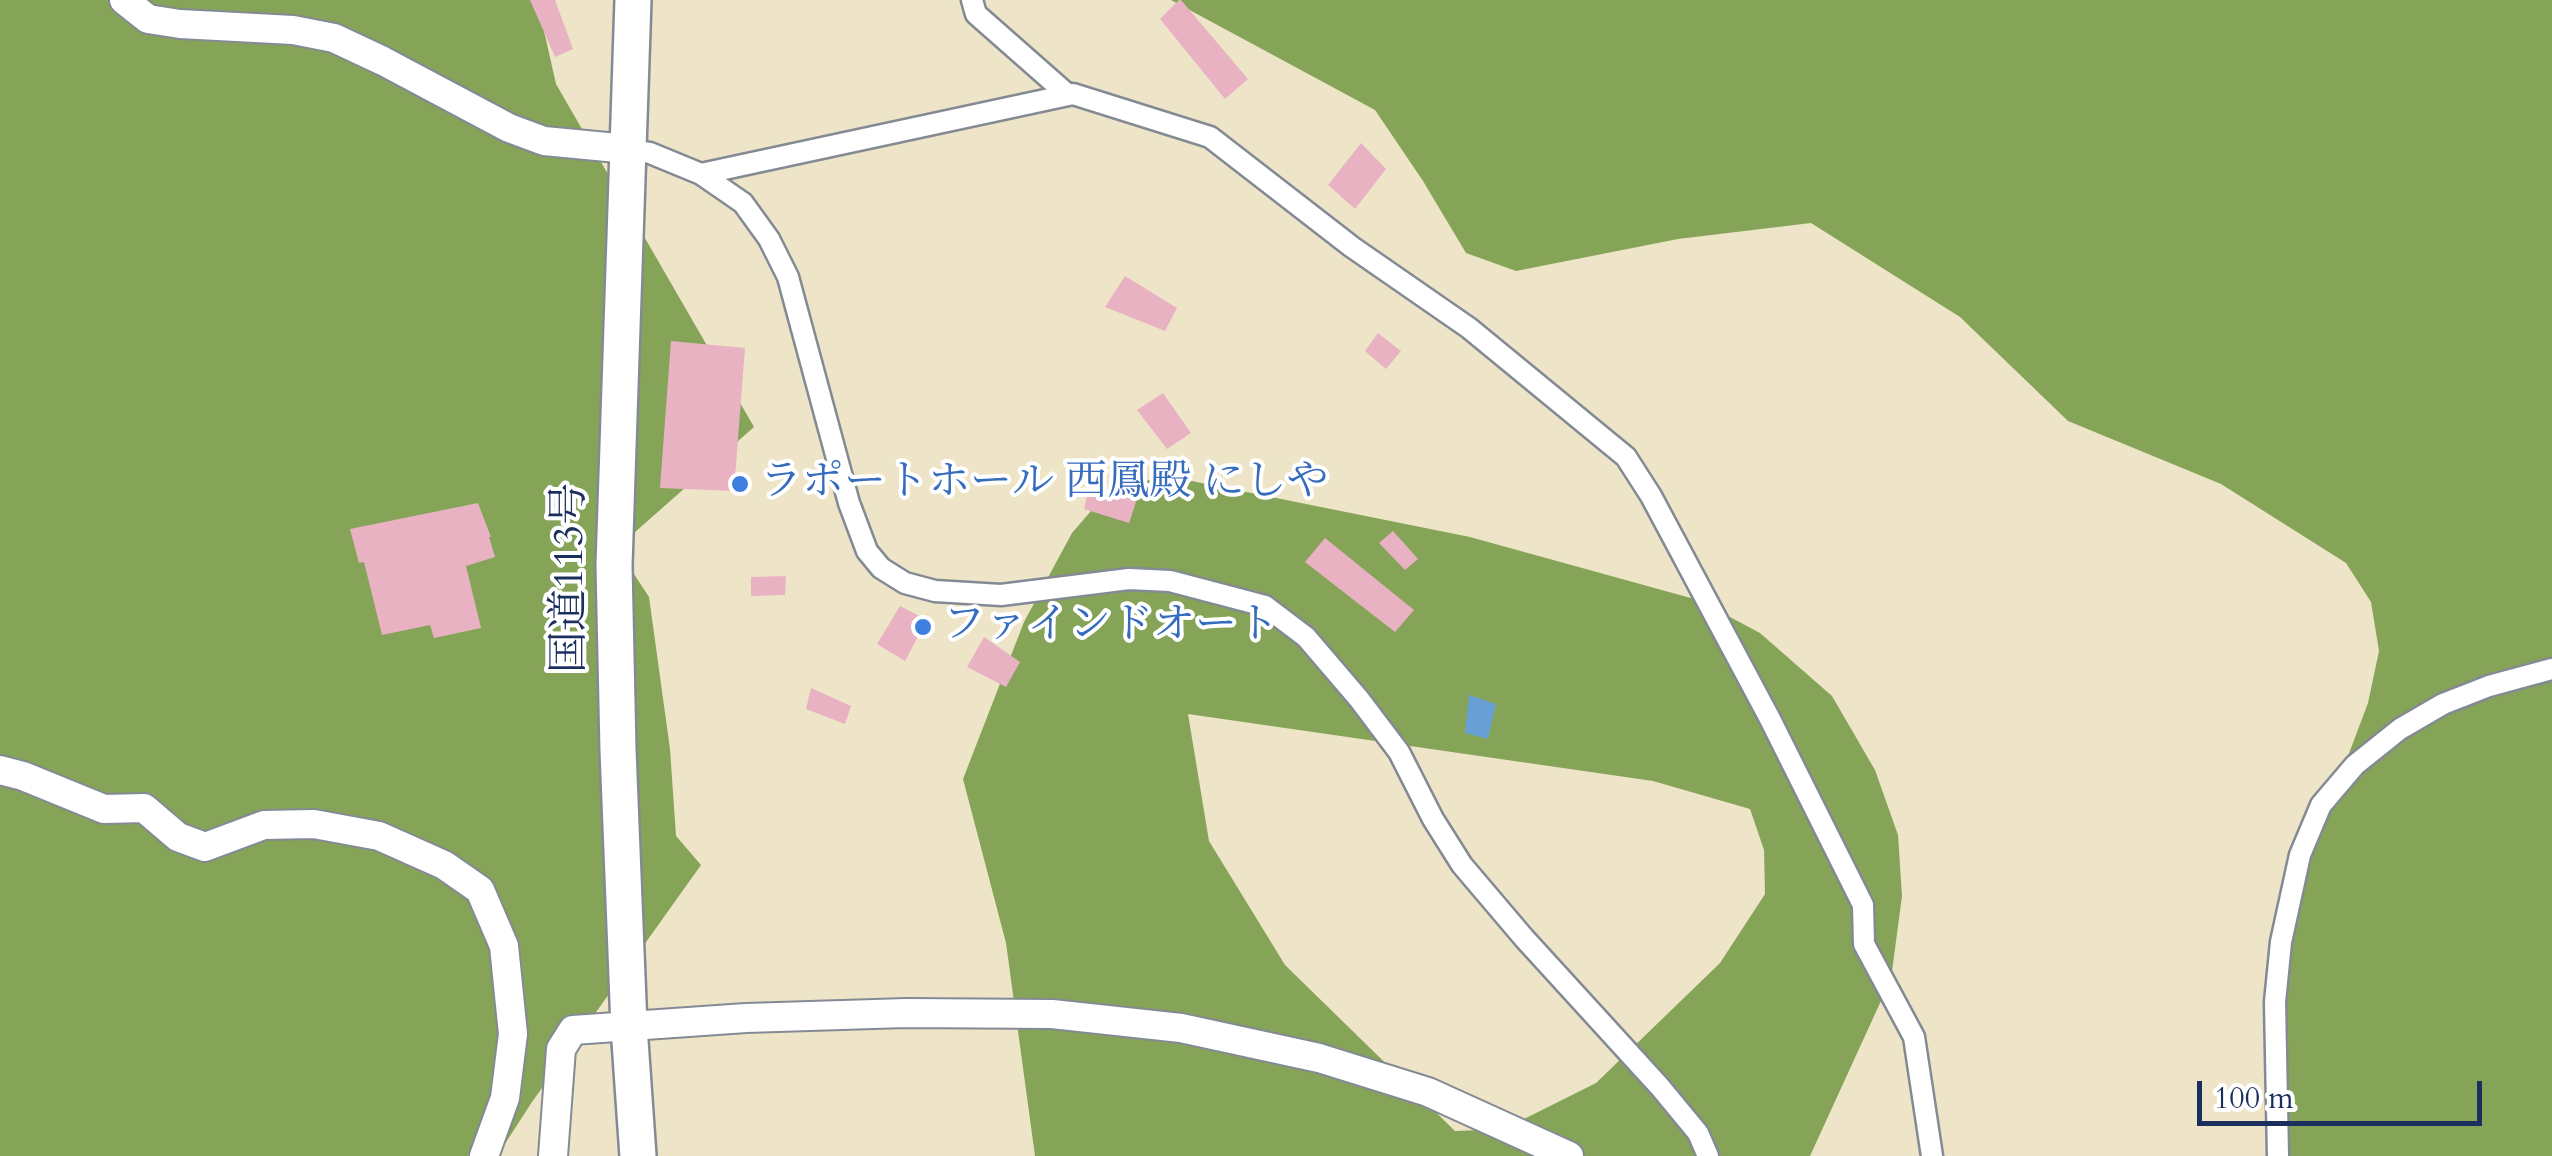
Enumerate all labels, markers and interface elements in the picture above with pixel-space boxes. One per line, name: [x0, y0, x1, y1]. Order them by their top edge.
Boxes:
place label: ラポートホール 西鳳殿 にしや: [760, 459, 1329, 509]
marker: ラポートホール 西鳳殿 にしや: [729, 473, 751, 495]
street label: 国道113号: [547, 483, 597, 673]
place label: ファインドオート: [943, 602, 1279, 652]
marker: ファインドオート: [912, 616, 934, 638]
scale bar: [2202, 1061, 2487, 1123]
text: 100 m: [2214, 1078, 2294, 1119]

